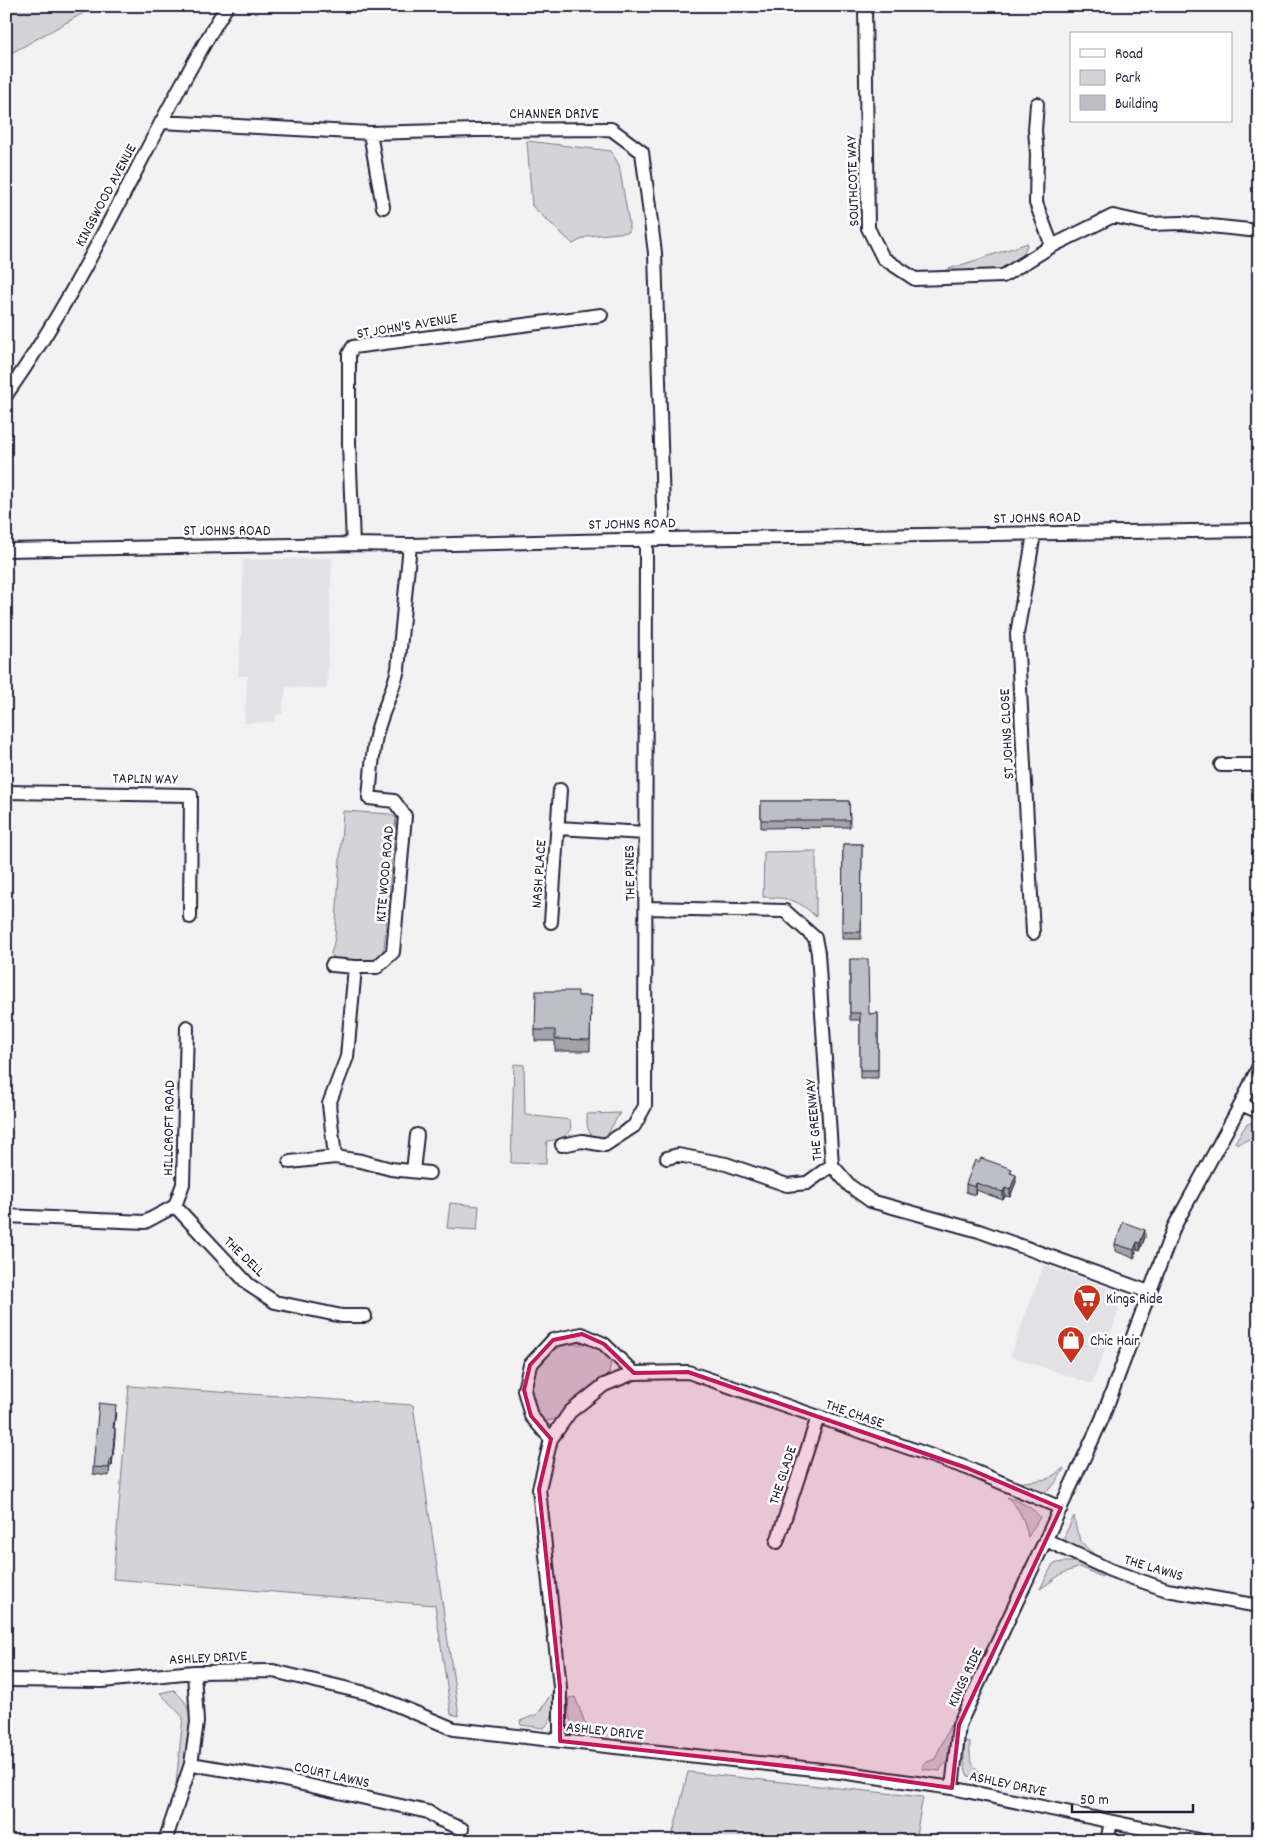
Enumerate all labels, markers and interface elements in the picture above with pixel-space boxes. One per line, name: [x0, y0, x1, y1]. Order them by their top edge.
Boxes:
legend: [1070, 32, 1232, 122]
text: Road: [1115, 44, 1143, 66]
text: Park: [1115, 68, 1141, 90]
text: Building: [1115, 94, 1158, 116]
street label: CHANNER DRIVE: [509, 104, 599, 126]
street label: SOUTHCOTE WAY: [841, 135, 867, 227]
street label: KINGSWOOD AVENUE: [70, 140, 143, 251]
street label: ST JOHN'S AVENUE: [355, 308, 460, 346]
street label: ST JOHNS ROAD: [993, 507, 1081, 531]
street label: ST JOHNS ROAD: [588, 513, 676, 537]
street label: ST JOHNS ROAD: [183, 521, 271, 543]
street label: ST JOHNS CLOSE: [995, 688, 1021, 780]
street label: TAPLIN WAY: [112, 768, 178, 792]
street label: KITE WOOD ROAD: [371, 825, 401, 923]
street label: NASH PLACE: [527, 839, 553, 909]
street label: THE PINES: [620, 845, 642, 901]
street label: THE GREENWAY: [800, 1077, 830, 1162]
street label: HILLCROFT ROAD: [158, 1080, 182, 1176]
street label: THE DELL: [218, 1232, 270, 1283]
supermarket icon: Kings Ride: [1072, 1283, 1102, 1322]
place label: Kings Ride: [1106, 1289, 1163, 1311]
shop icon: Chic Hair: [1056, 1325, 1086, 1364]
place label: Chic Hair: [1090, 1331, 1140, 1353]
street label: THE CHASE: [822, 1395, 887, 1435]
street label: THE GLADE: [764, 1443, 804, 1508]
street label: THE LAWNS: [1121, 1549, 1186, 1588]
street label: KINGS RIDE: [943, 1644, 989, 1711]
street label: ASHLEY DRIVE: [169, 1646, 248, 1672]
street label: ASHLEY DRIVE: [565, 1717, 645, 1747]
street label: COURT LAWNS: [292, 1757, 372, 1795]
street label: ASHLEY DRIVE: [967, 1766, 1048, 1804]
scale bar: [1072, 1782, 1194, 1814]
text: 50 m: [1080, 1790, 1109, 1812]

